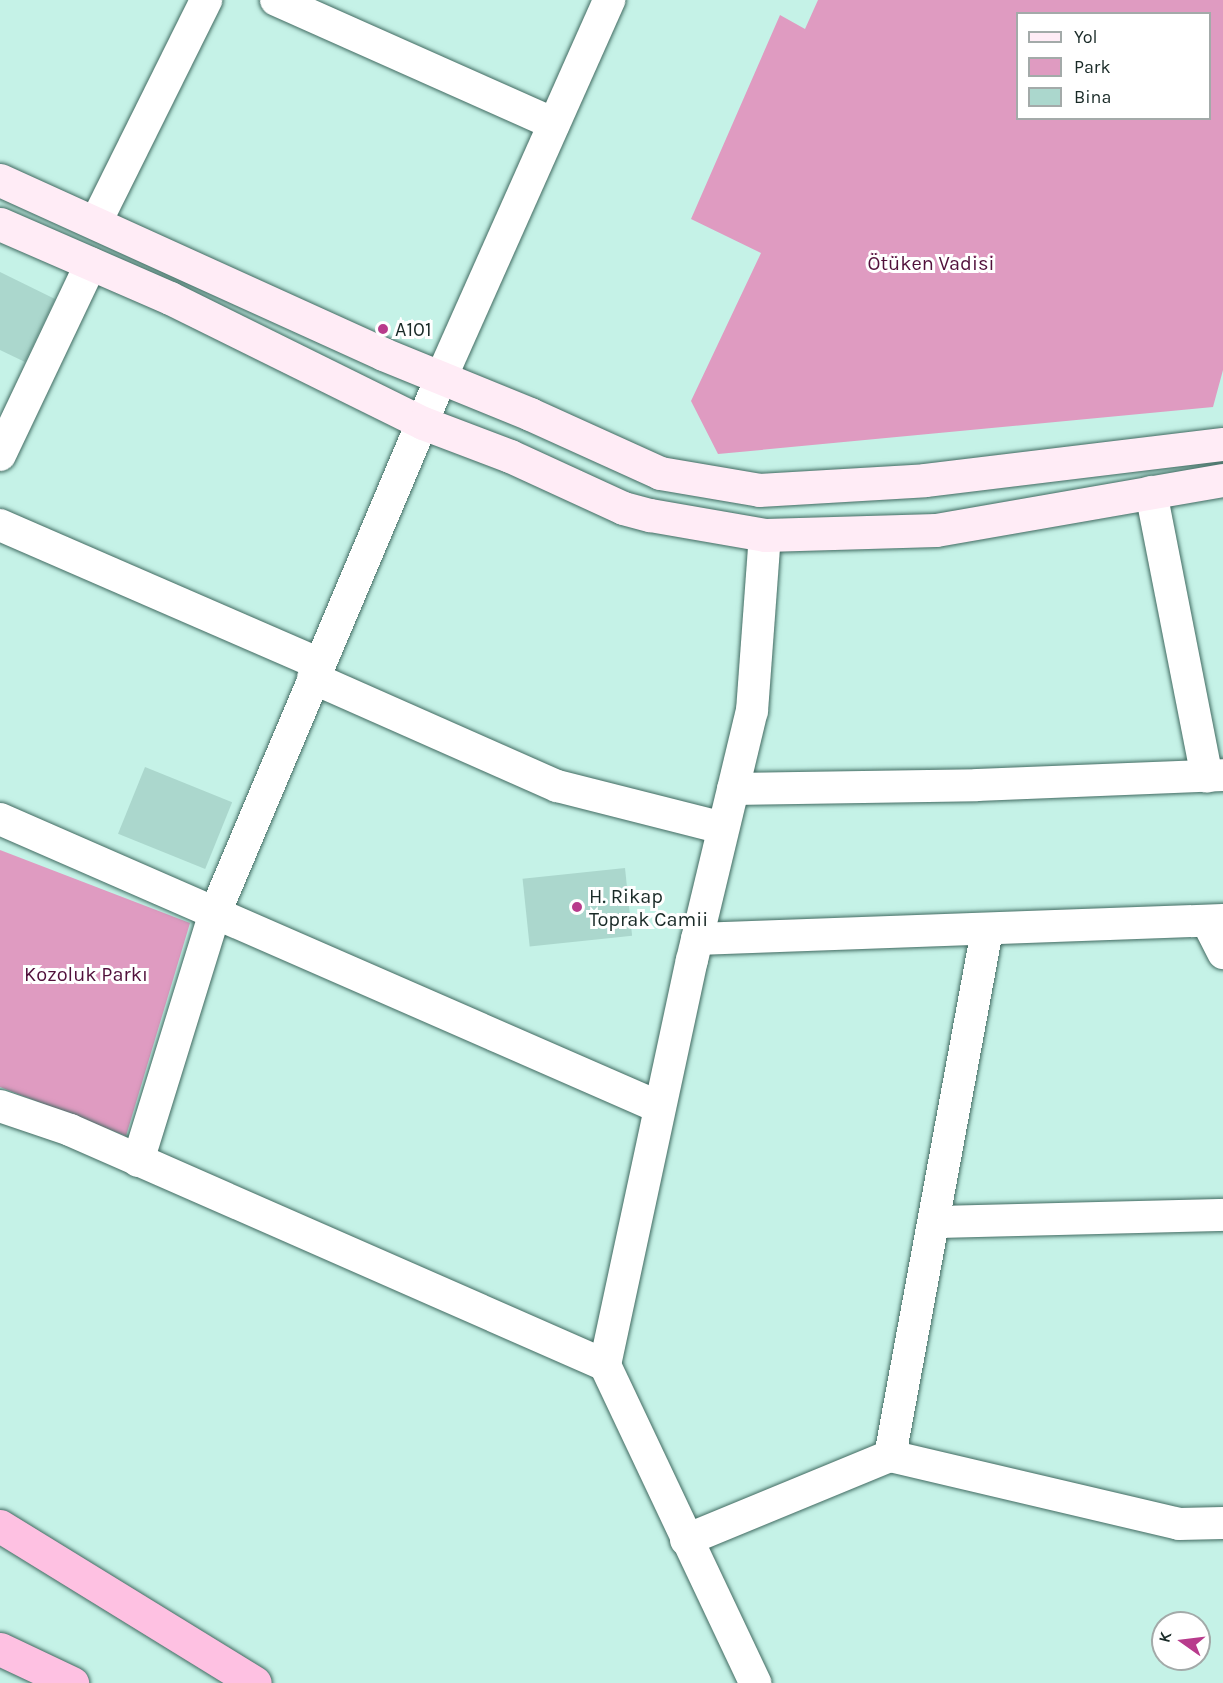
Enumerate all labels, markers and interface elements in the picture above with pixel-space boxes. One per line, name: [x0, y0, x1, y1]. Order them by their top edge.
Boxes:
legend: [1016, 12, 1211, 120]
text: Yol: [1074, 26, 1098, 48]
text: Park: [1074, 56, 1111, 78]
text: Bina: [1074, 86, 1111, 108]
park label: Ötüken Vadisi: [868, 251, 994, 275]
place label: A101: [395, 317, 432, 341]
marker: A101: [376, 322, 390, 336]
place label: H. Rikap Toprak Camii: [589, 884, 708, 931]
marker: H. Rikap Toprak Camii: [570, 900, 584, 914]
park label: Kozoluk Parkı: [24, 962, 148, 986]
north arrow: [1151, 1611, 1211, 1671]
text: K: [1155, 1630, 1175, 1644]

